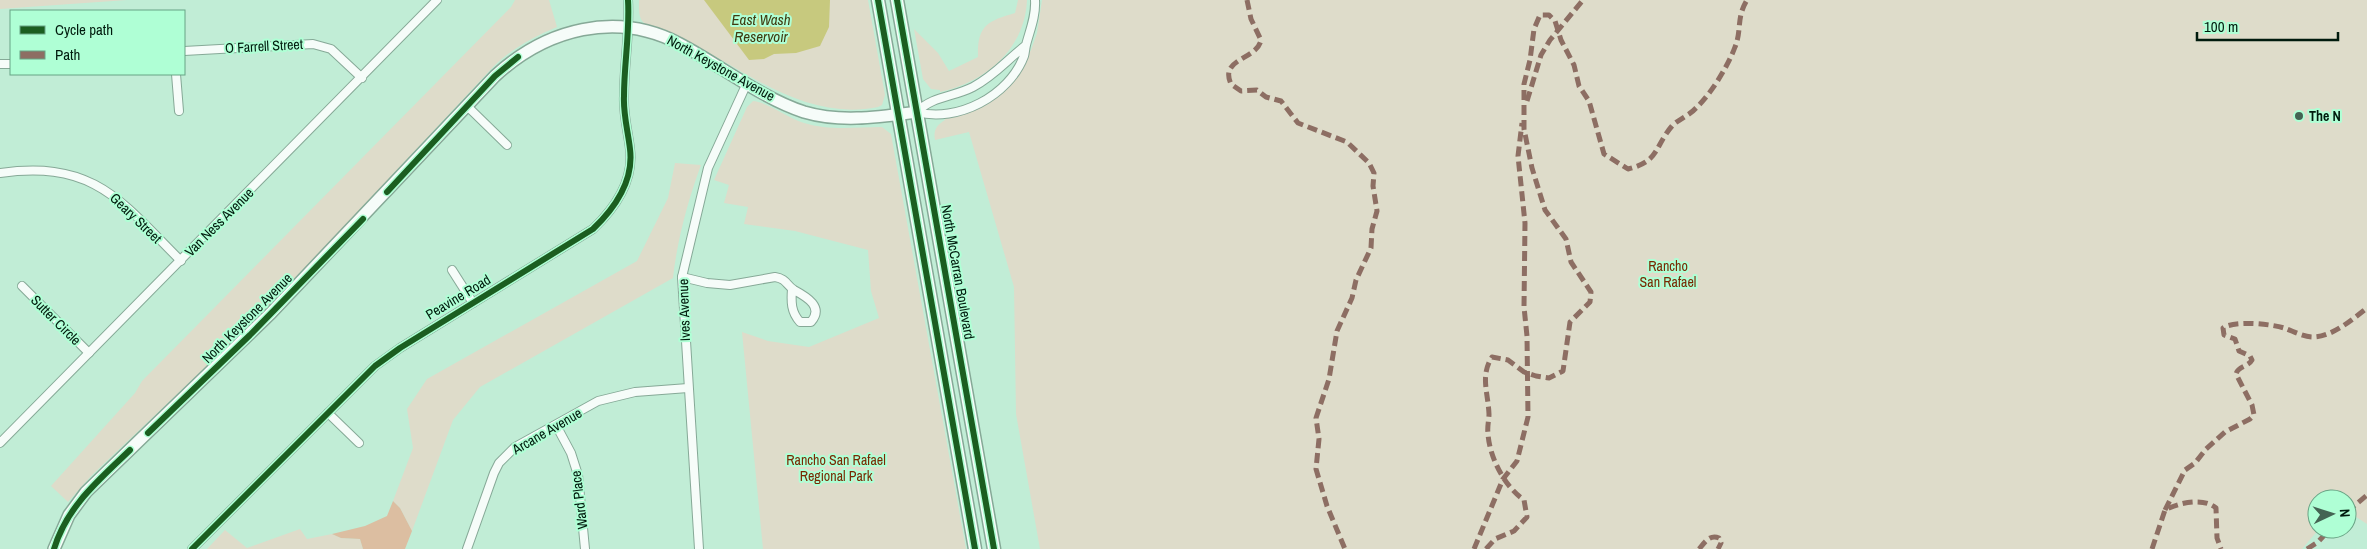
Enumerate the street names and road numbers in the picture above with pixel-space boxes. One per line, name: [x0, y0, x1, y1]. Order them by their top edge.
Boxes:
street label: North Keystone Avenue: [664, 31, 778, 105]
street label: O Farrell Street: [225, 35, 303, 57]
street label: Van Ness Avenue: [181, 184, 257, 260]
street label: Geary Street: [106, 189, 166, 247]
street label: North McCarran Boulevard: [937, 203, 979, 341]
street label: North Keystone Avenue: [198, 269, 296, 367]
street label: Peavine Road: [422, 271, 494, 323]
street label: Ives Avenue: [674, 279, 694, 341]
street label: Sutter Circle: [27, 291, 85, 349]
street label: Arcane Avenue: [508, 404, 585, 459]
street label: Ward Place: [566, 470, 592, 530]

